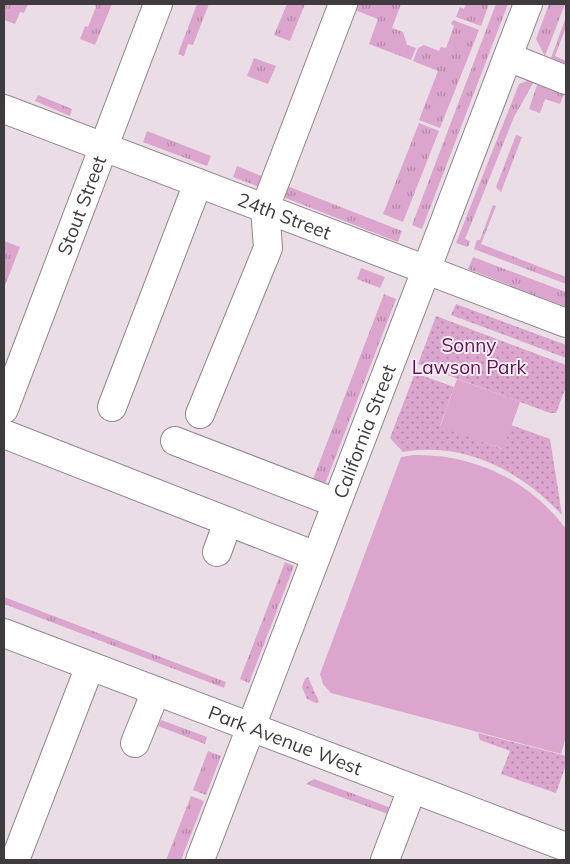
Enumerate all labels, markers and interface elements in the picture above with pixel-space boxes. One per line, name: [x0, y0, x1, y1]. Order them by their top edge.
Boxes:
street label: Stout Street: [52, 152, 111, 258]
street label: 24th Street: [234, 187, 335, 245]
park label: Sonny Lawson Park: [412, 333, 526, 379]
street label: California Street: [328, 361, 401, 502]
street label: Park Avenue West: [205, 700, 366, 780]

